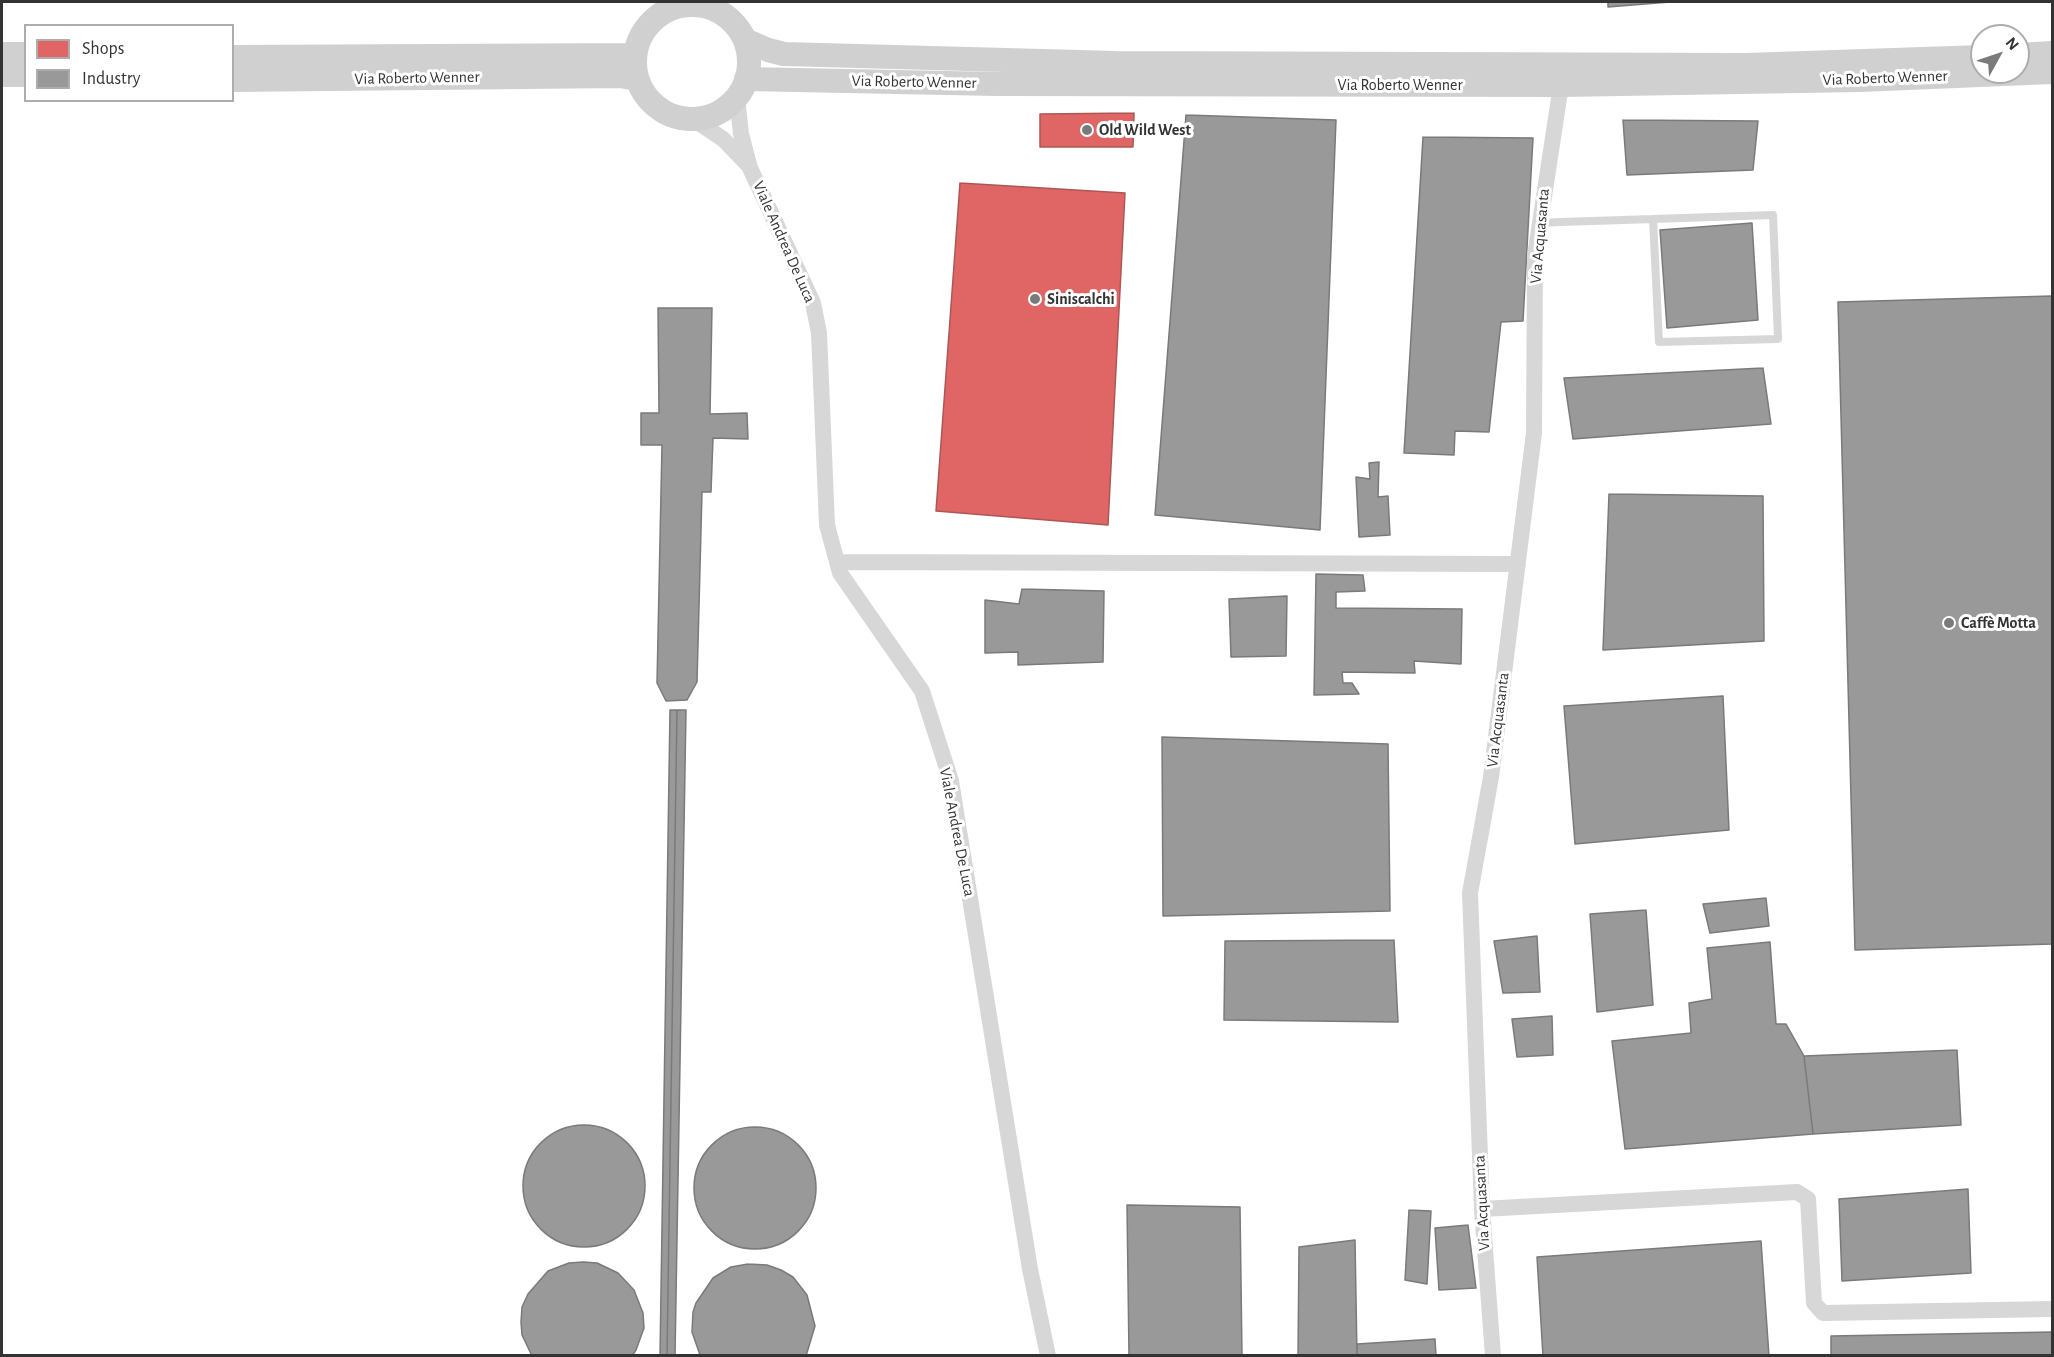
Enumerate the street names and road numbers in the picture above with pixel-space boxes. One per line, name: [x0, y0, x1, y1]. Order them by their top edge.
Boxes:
street label: Via Roberto Wenner: [1822, 66, 1948, 90]
street label: Via Roberto Wenner: [354, 67, 480, 89]
street label: Via Roberto Wenner: [851, 71, 977, 93]
street label: Via Roberto Wenner: [1337, 75, 1463, 95]
street label: Viale Andrea De Luca: [749, 178, 819, 306]
street label: Via Acquasanta: [1526, 188, 1554, 284]
street label: Via Acquasanta: [1483, 671, 1513, 769]
street label: Viale Andrea De Luca: [935, 766, 979, 898]
street label: Via Acquasanta: [1470, 1155, 1494, 1251]

